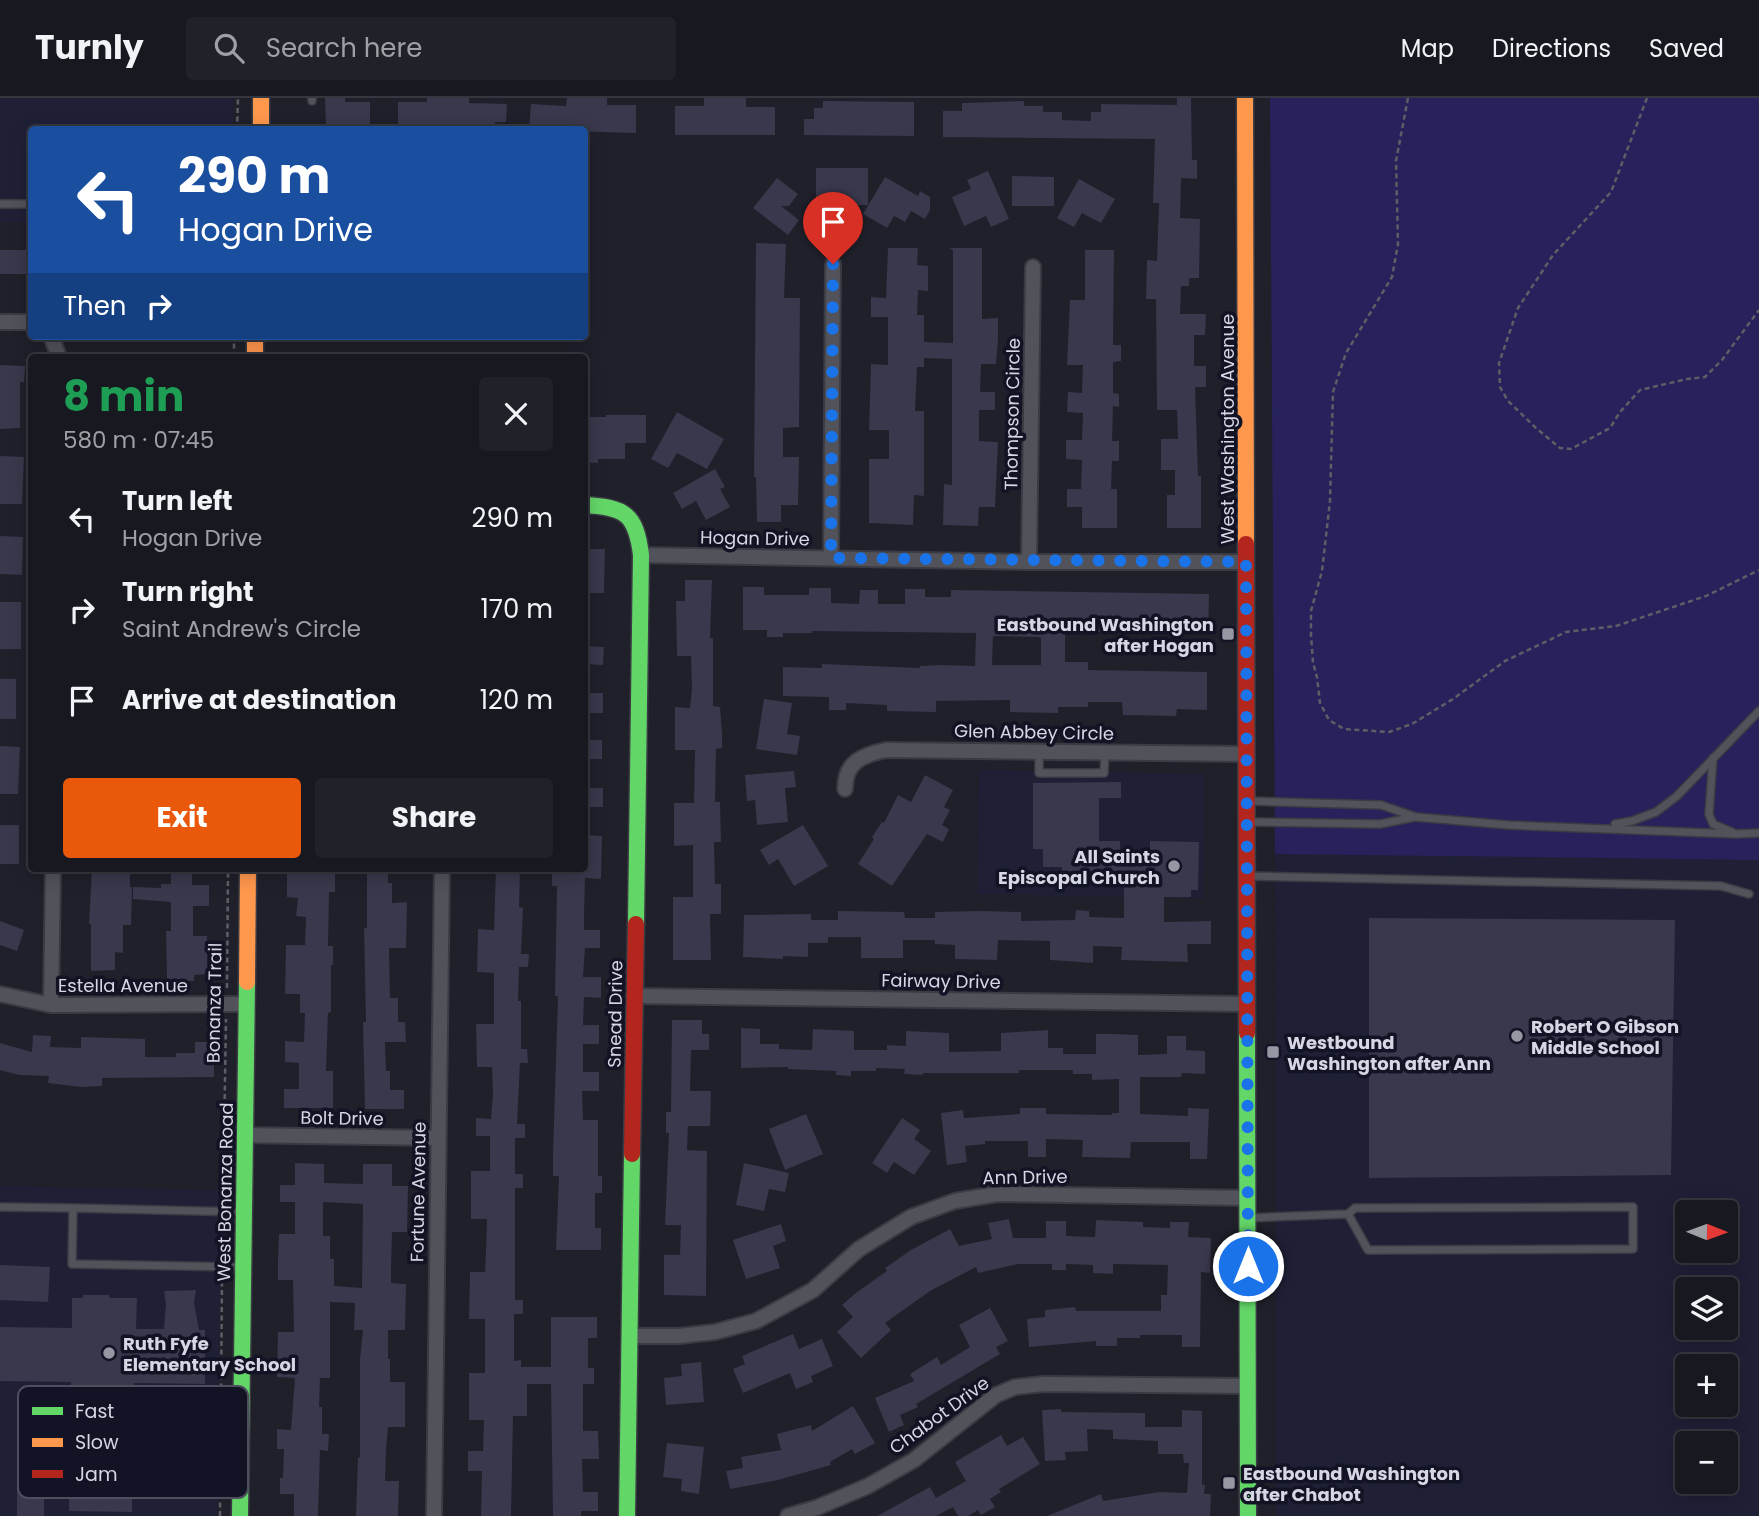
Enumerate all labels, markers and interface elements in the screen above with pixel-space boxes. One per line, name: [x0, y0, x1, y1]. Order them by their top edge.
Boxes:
search box: [186, 17, 676, 80]
text: Turnly: [35, 24, 144, 71]
icon: search: [210, 29, 248, 67]
text: Search here: [266, 30, 422, 66]
text: Map: [1401, 32, 1454, 65]
text: Directions: [1492, 32, 1611, 65]
text: Saved: [1649, 32, 1724, 65]
text: 290 m: [178, 142, 330, 210]
icon: left: [63, 154, 154, 245]
pin: [803, 192, 863, 264]
icon: arrive: [814, 203, 852, 241]
text: Hogan Drive: [178, 207, 373, 252]
icon: right: [140, 287, 178, 325]
text: Then: [63, 288, 126, 324]
street label: West Washington Avenue: [1215, 314, 1240, 544]
street label: Thompson Circle: [998, 338, 1026, 490]
text: 8 min: [63, 367, 184, 426]
button: close: [479, 377, 553, 451]
text: 580 m · 07:45: [63, 424, 214, 456]
text: Turn left: [122, 483, 233, 519]
icon: left: [63, 500, 101, 538]
text: 290 m: [472, 500, 553, 536]
text: Hogan Drive: [122, 522, 262, 554]
street label: Hogan Drive: [700, 525, 810, 551]
text: Turn right: [122, 574, 254, 610]
icon: right: [63, 591, 101, 629]
text: 170 m: [480, 591, 553, 627]
place label: Eastbound Washington after Hogan: [997, 612, 1214, 658]
text: Saint Andrew's Circle: [122, 613, 361, 645]
marker: Eastbound Washington after Hogan: [1220, 626, 1236, 642]
icon: arrive: [63, 682, 101, 720]
text: Arrive at destination: [122, 682, 397, 718]
text: 120 m: [480, 682, 553, 718]
street label: Glen Abbey Circle: [954, 718, 1114, 746]
button: Exit: [63, 778, 301, 858]
button: Share: [315, 778, 553, 858]
place label: All Saints Episcopal Church: [998, 844, 1160, 890]
marker: All Saints Episcopal Church: [1166, 858, 1182, 874]
street label: Bonanza Trail: [200, 943, 228, 1063]
street label: Snead Drive: [602, 960, 628, 1068]
street label: Fairway Drive: [881, 967, 1001, 995]
street label: Estella Avenue: [58, 973, 188, 998]
place label: Robert O Gibson Middle School: [1531, 1014, 1679, 1060]
marker: Robert O Gibson Middle School: [1509, 1028, 1525, 1044]
place label: Westbound Washington after Ann: [1287, 1030, 1491, 1076]
marker: Westbound Washington after Ann: [1265, 1044, 1281, 1060]
street label: West Bonanza Road: [211, 1102, 239, 1282]
street label: Bolt Drive: [300, 1105, 384, 1131]
street label: Fortune Avenue: [404, 1122, 432, 1262]
street label: Ann Drive: [982, 1164, 1068, 1190]
north arrow: [1675, 1200, 1738, 1264]
map controls: [1675, 1200, 1738, 1494]
position arrow: [1211, 1229, 1285, 1303]
button: layers: [1675, 1277, 1738, 1340]
place label: Ruth Fyfe Elementary School: [123, 1331, 296, 1377]
marker: Ruth Fyfe Elementary School: [101, 1345, 117, 1361]
button: +: [1675, 1354, 1738, 1417]
street label: Chabot Drive: [884, 1370, 994, 1460]
legend: [18, 1386, 248, 1498]
text: Fast: [75, 1398, 114, 1425]
text: Slow: [75, 1429, 119, 1456]
button: −: [1675, 1431, 1738, 1494]
text: Jam: [75, 1461, 117, 1488]
place label: Eastbound Washington after Chabot: [1243, 1461, 1460, 1507]
marker: Eastbound Washington after Chabot: [1221, 1475, 1237, 1491]

